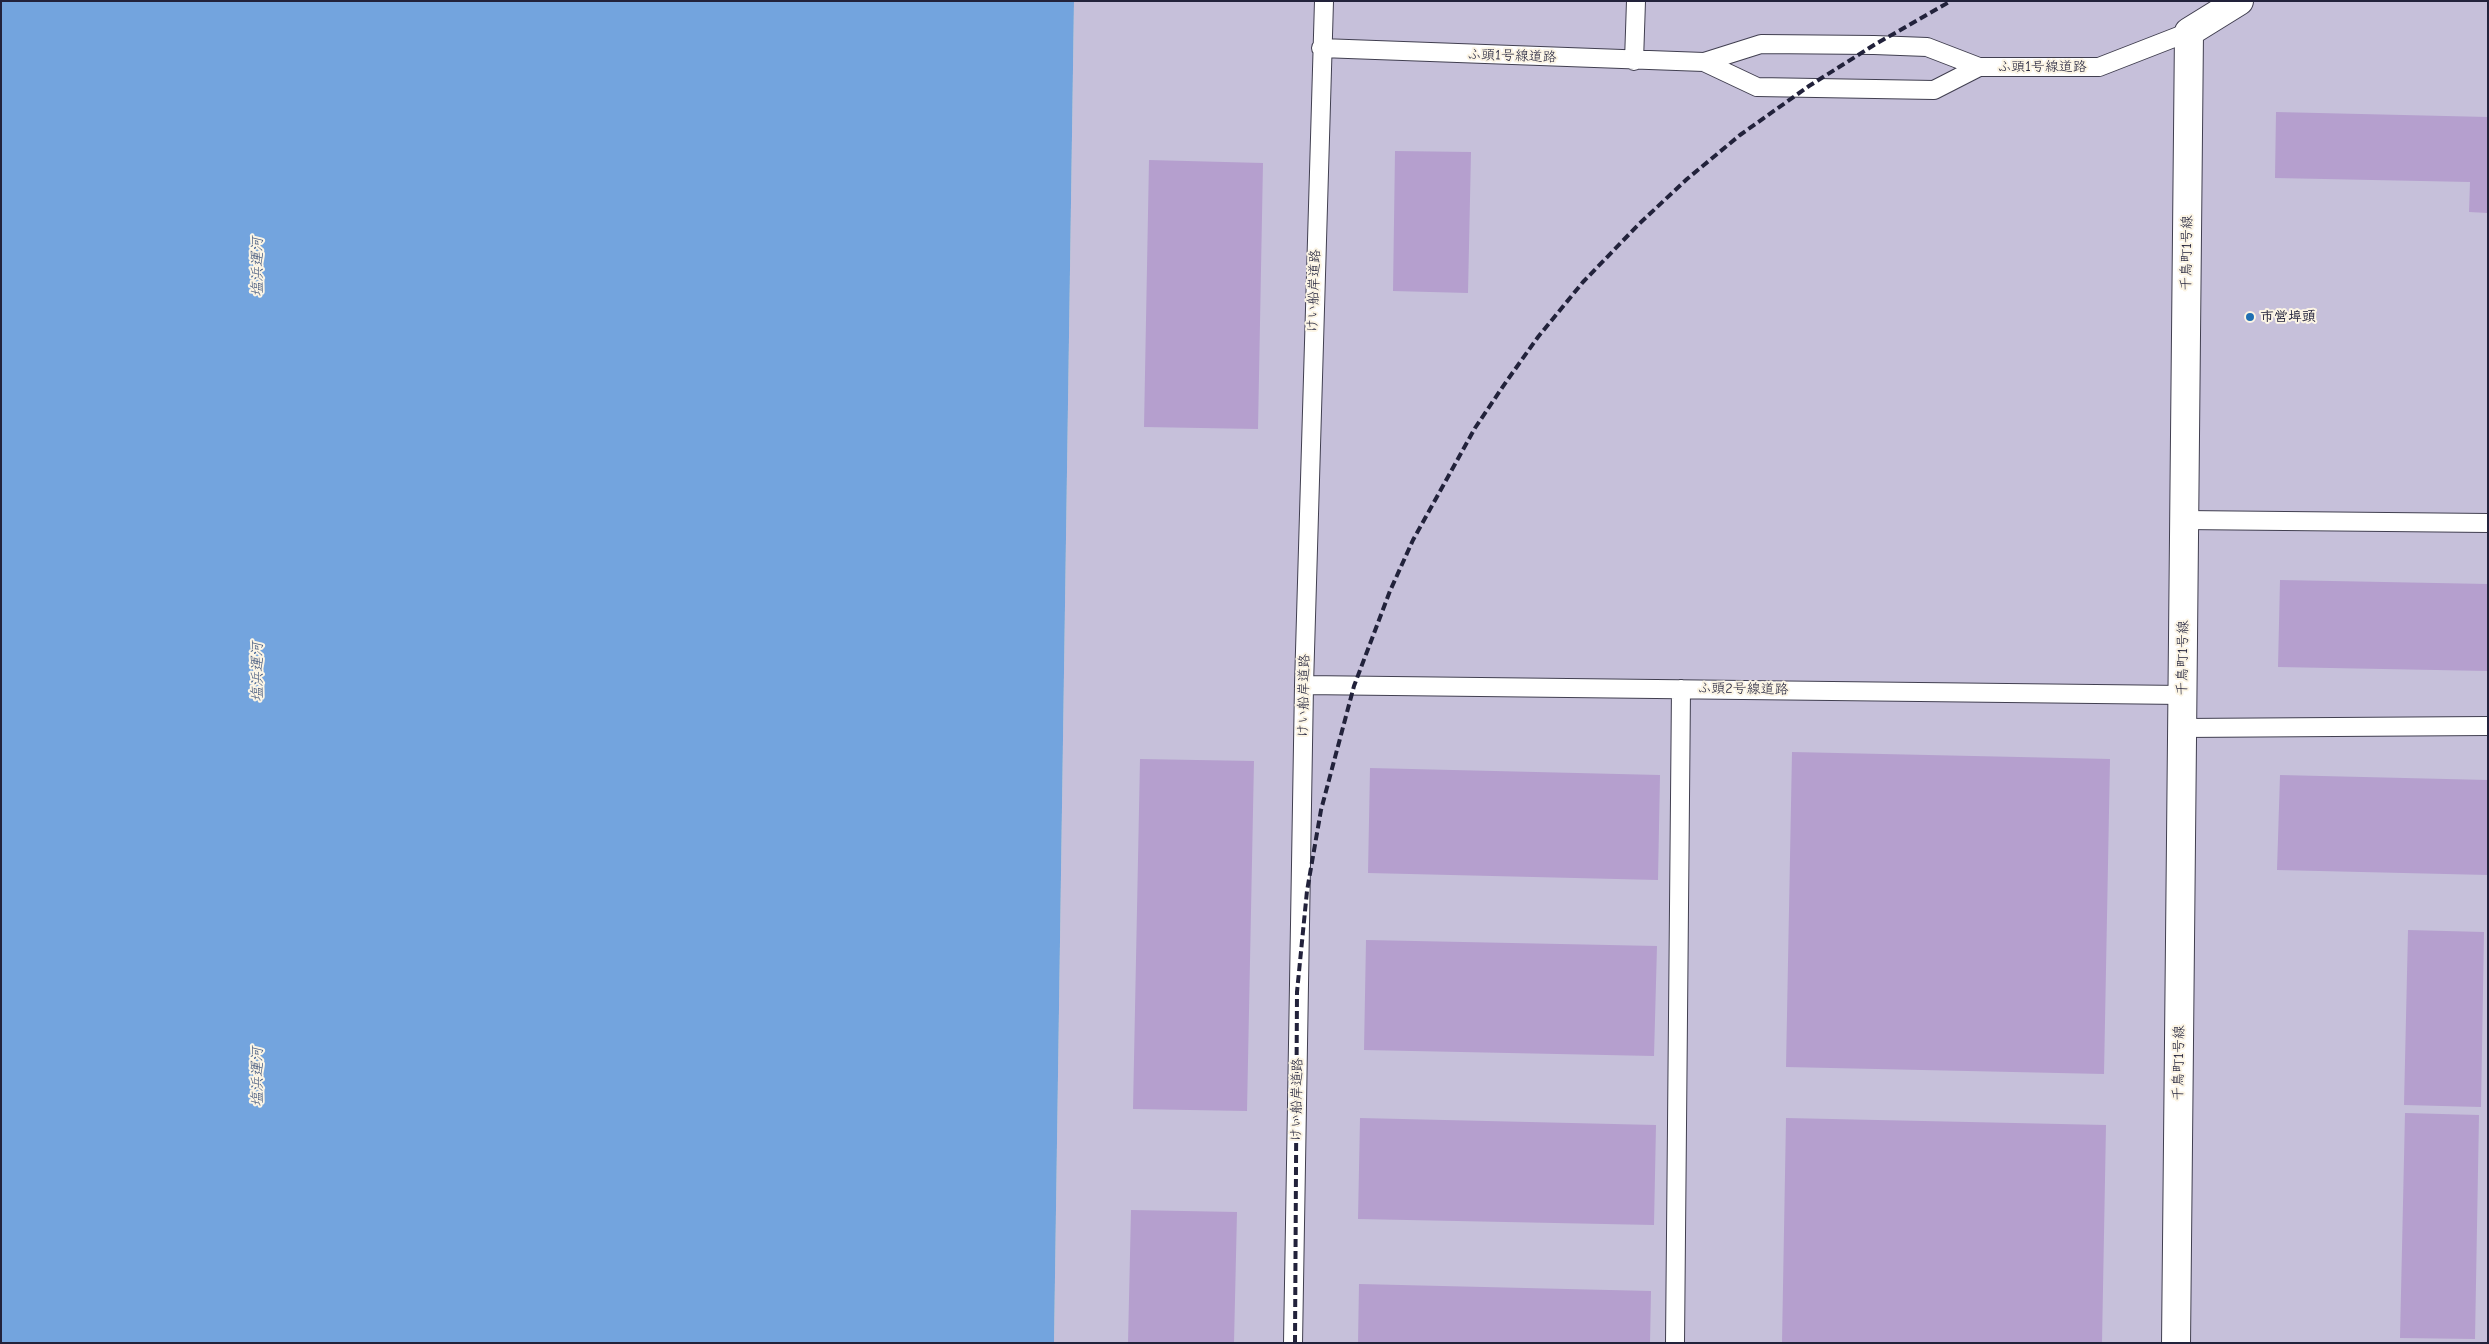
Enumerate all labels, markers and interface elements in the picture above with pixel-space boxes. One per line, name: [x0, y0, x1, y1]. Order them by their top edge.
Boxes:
street label: ふ頭1号線道路: [1467, 46, 1557, 66]
street label: ふ頭1号線道路: [1997, 59, 2087, 75]
street label: 千鳥町1号線: [2178, 215, 2196, 291]
water label: 塩浜運河: [249, 237, 267, 297]
street label: けい船岸道路: [1304, 249, 1324, 333]
place label: 市営埠頭: [2260, 309, 2316, 325]
marker: 市営埠頭: [2244, 311, 2256, 323]
street label: 千鳥町1号線: [2174, 620, 2192, 696]
water label: 塩浜運河: [249, 642, 267, 702]
street label: けい船岸道路: [1295, 654, 1313, 738]
street label: ふ頭2号線道路: [1697, 680, 1789, 698]
street label: 千鳥町1号線: [2170, 1025, 2188, 1101]
water label: 塩浜運河: [249, 1047, 267, 1107]
street label: けい船岸道路: [1288, 1058, 1306, 1142]

